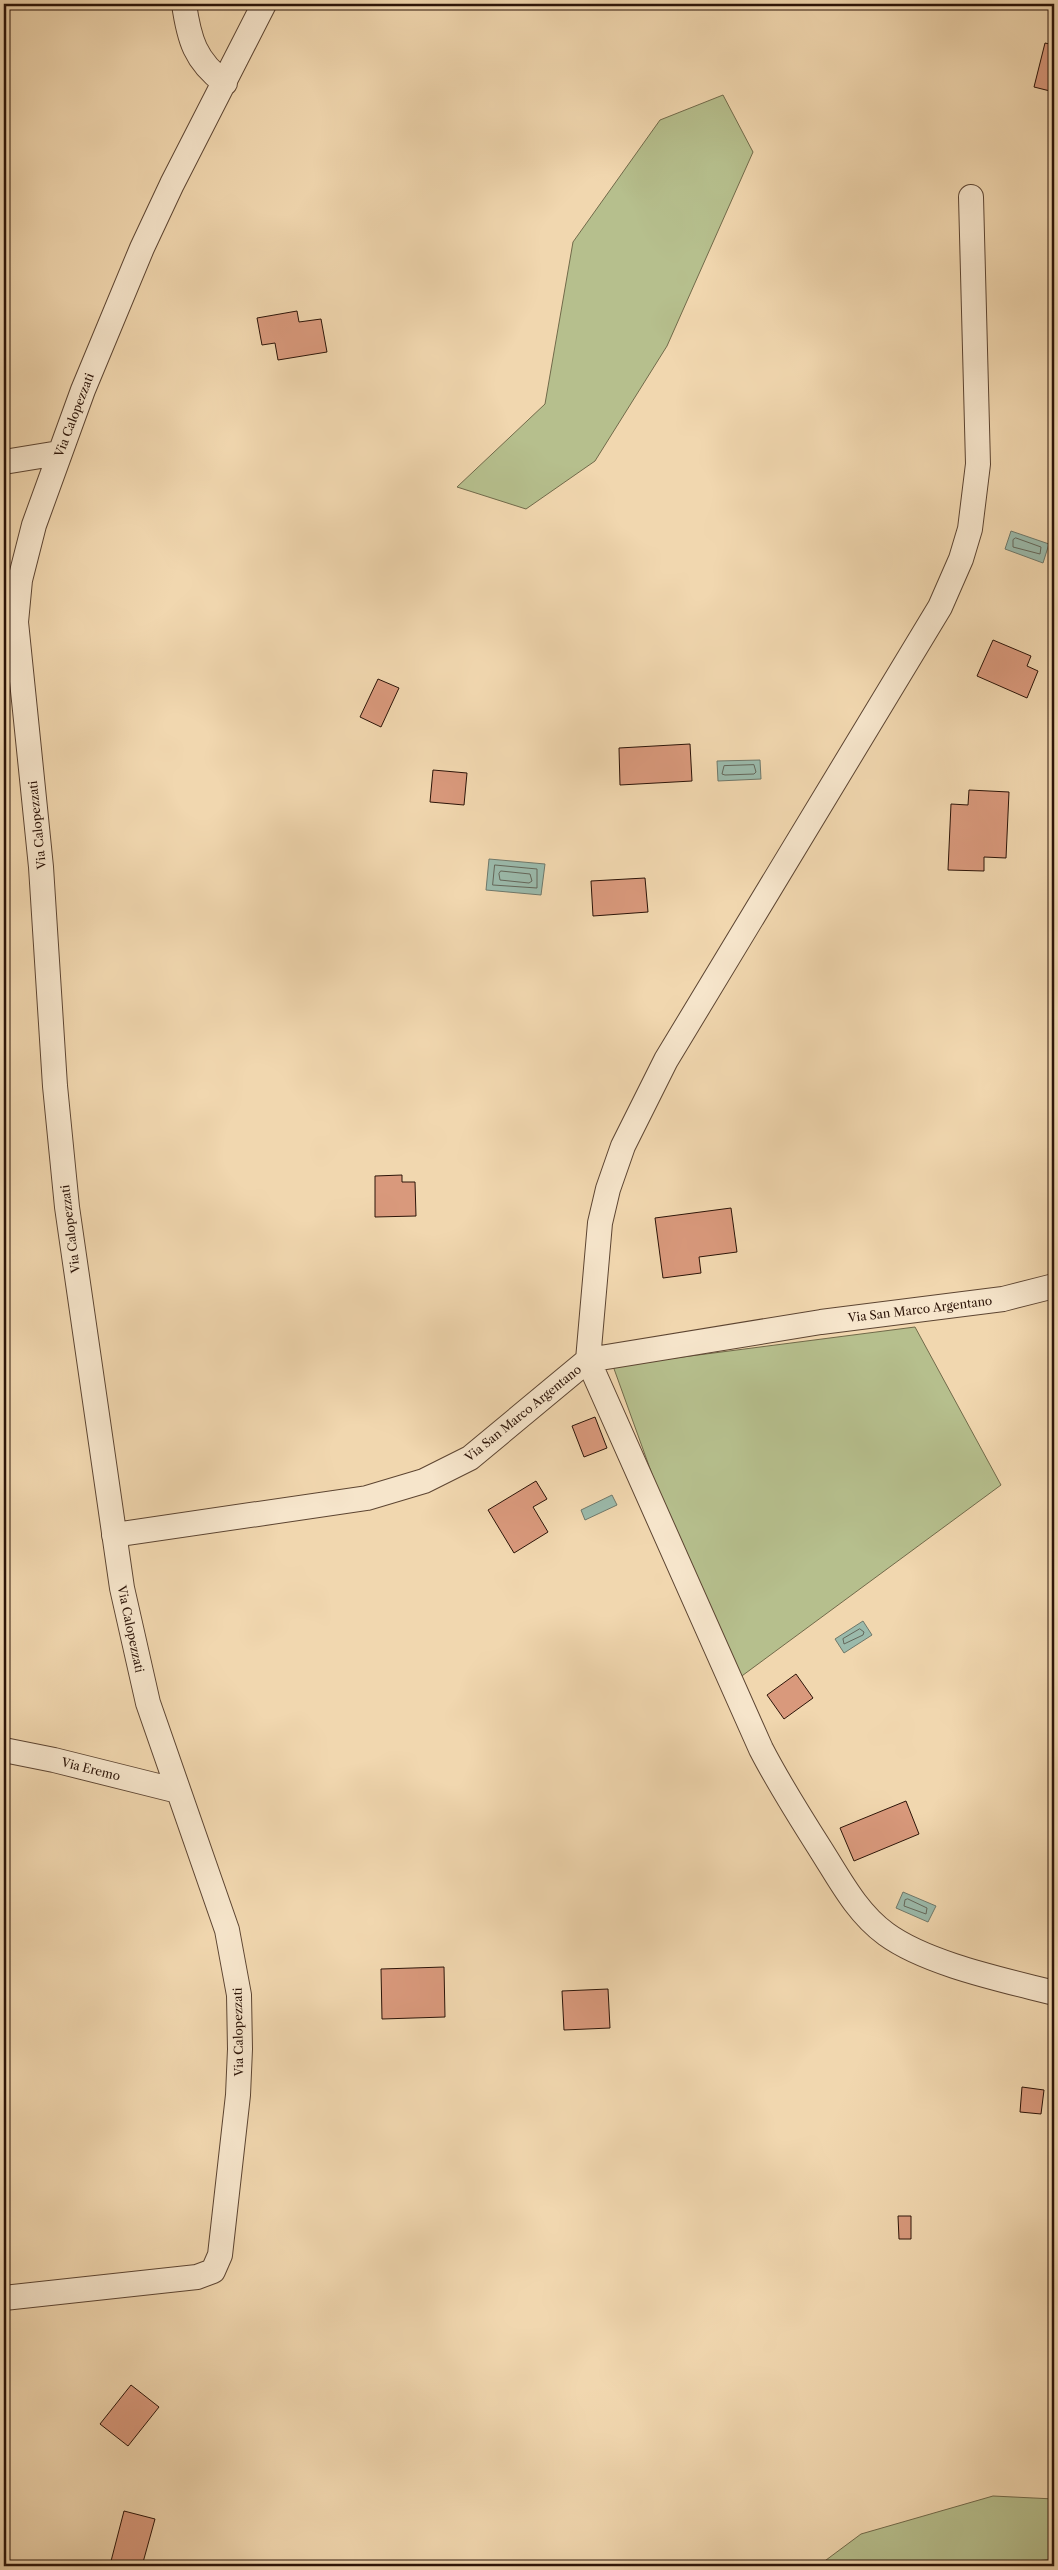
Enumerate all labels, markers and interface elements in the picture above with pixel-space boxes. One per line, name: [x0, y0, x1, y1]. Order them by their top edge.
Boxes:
street label: Via Calopezzati: [51, 370, 97, 460]
street label: Via Calopezzati: [25, 780, 49, 871]
street label: Via Calopezzati: [57, 1184, 83, 1275]
street label: Via San Marco Argentano: [846, 1293, 993, 1325]
street label: Via San Marco Argentano: [461, 1361, 584, 1465]
street label: Via Calopezzati: [114, 1583, 148, 1674]
street label: Via Eremo: [59, 1754, 122, 1784]
street label: Via Calopezzati: [230, 1987, 246, 2078]

